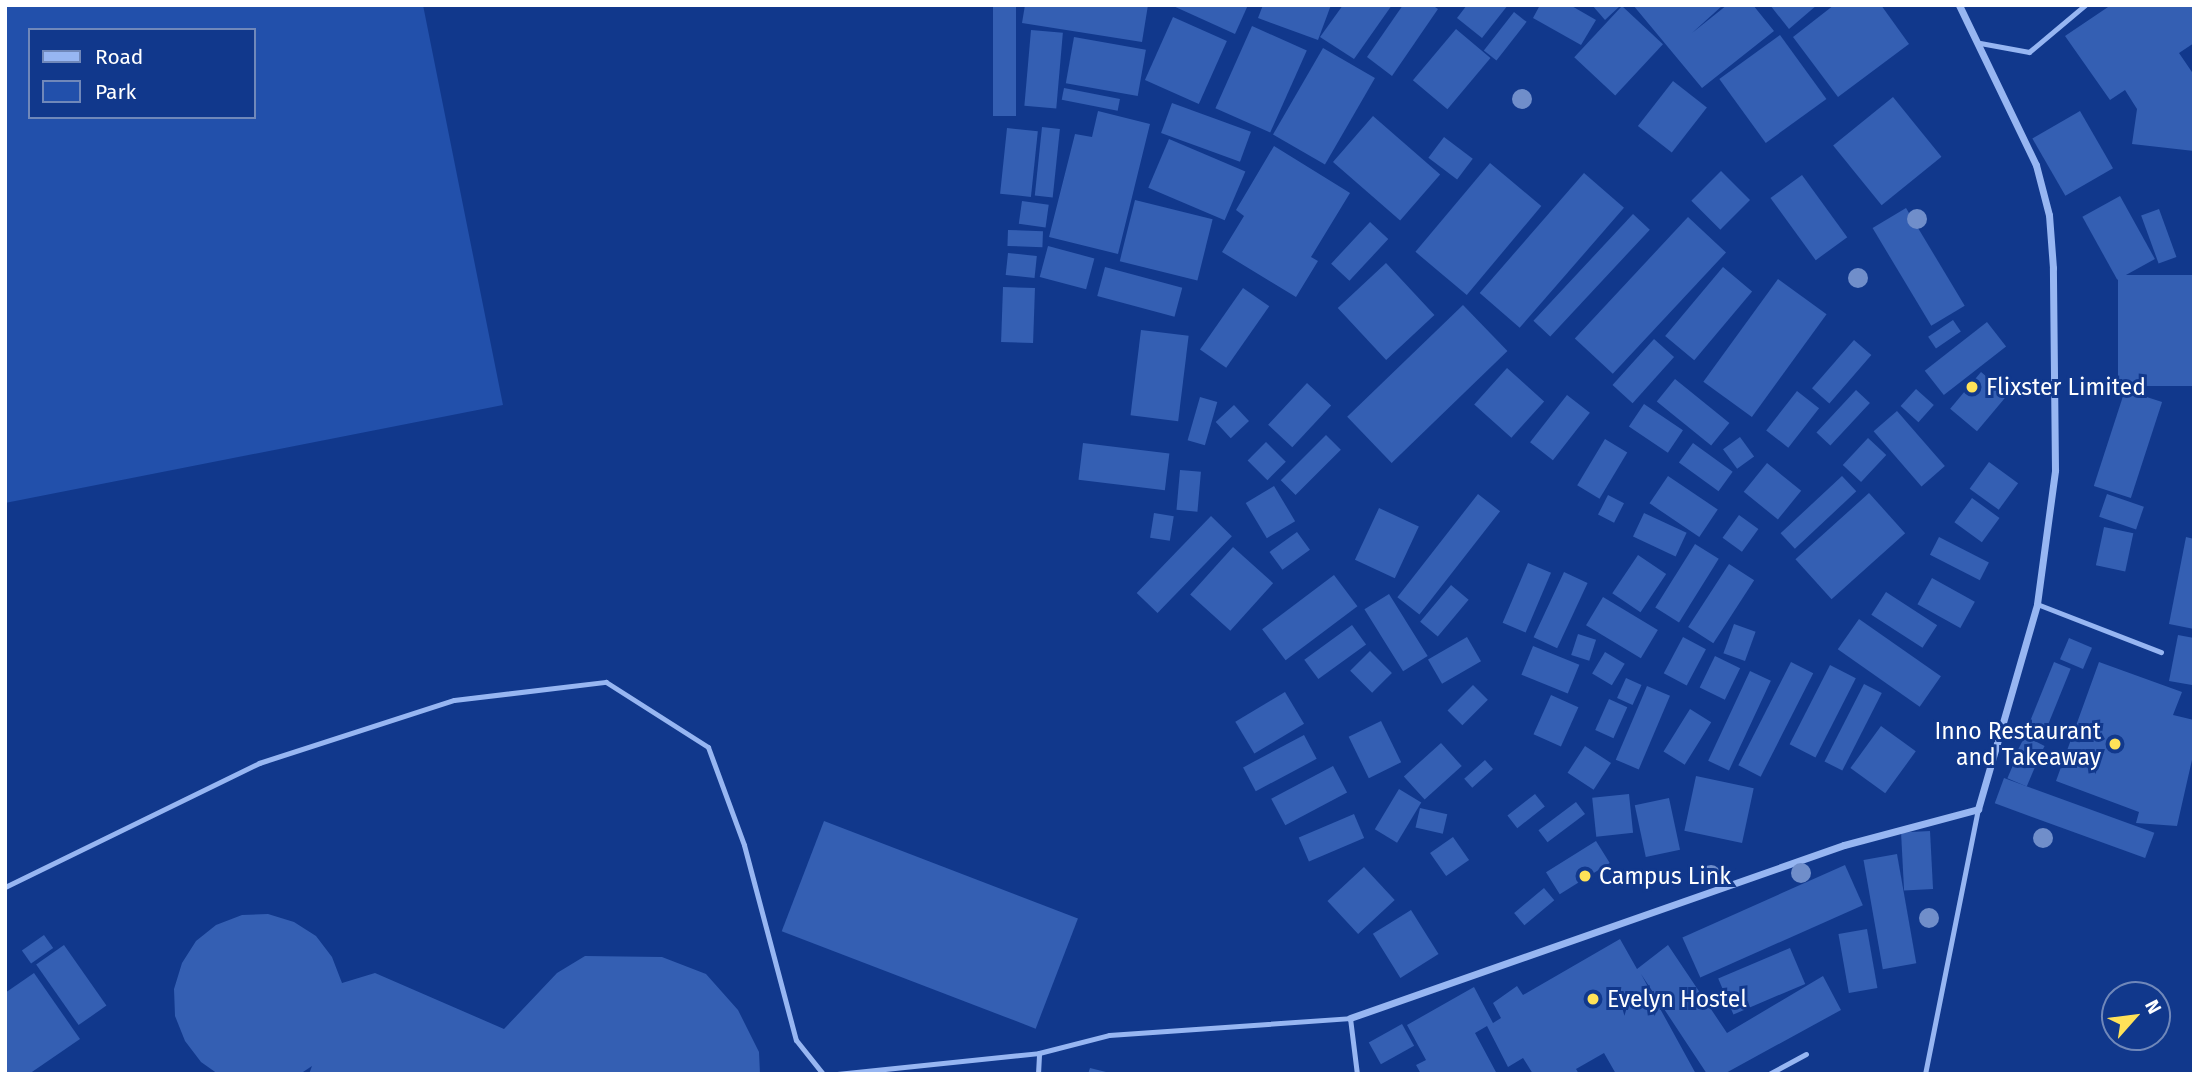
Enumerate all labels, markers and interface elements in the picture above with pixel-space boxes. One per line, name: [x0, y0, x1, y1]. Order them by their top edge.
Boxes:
legend: [28, 28, 256, 119]
text: Road: [95, 44, 143, 70]
text: Park: [95, 79, 136, 105]
place label: Flixster Limited: [1986, 373, 2146, 401]
marker: Flixster Limited: [1964, 379, 1980, 395]
place label: Inno Restaurant and Takeaway: [1934, 717, 2101, 771]
marker: Inno Restaurant and Takeaway: [2107, 736, 2123, 752]
place label: Campus Link: [1599, 862, 1731, 890]
marker: Campus Link: [1577, 868, 1593, 884]
north arrow: [2101, 981, 2171, 1051]
place label: Evelyn Hostel: [1607, 985, 1747, 1013]
marker: Evelyn Hostel: [1585, 991, 1601, 1007]
text: N: [2140, 996, 2166, 1018]

